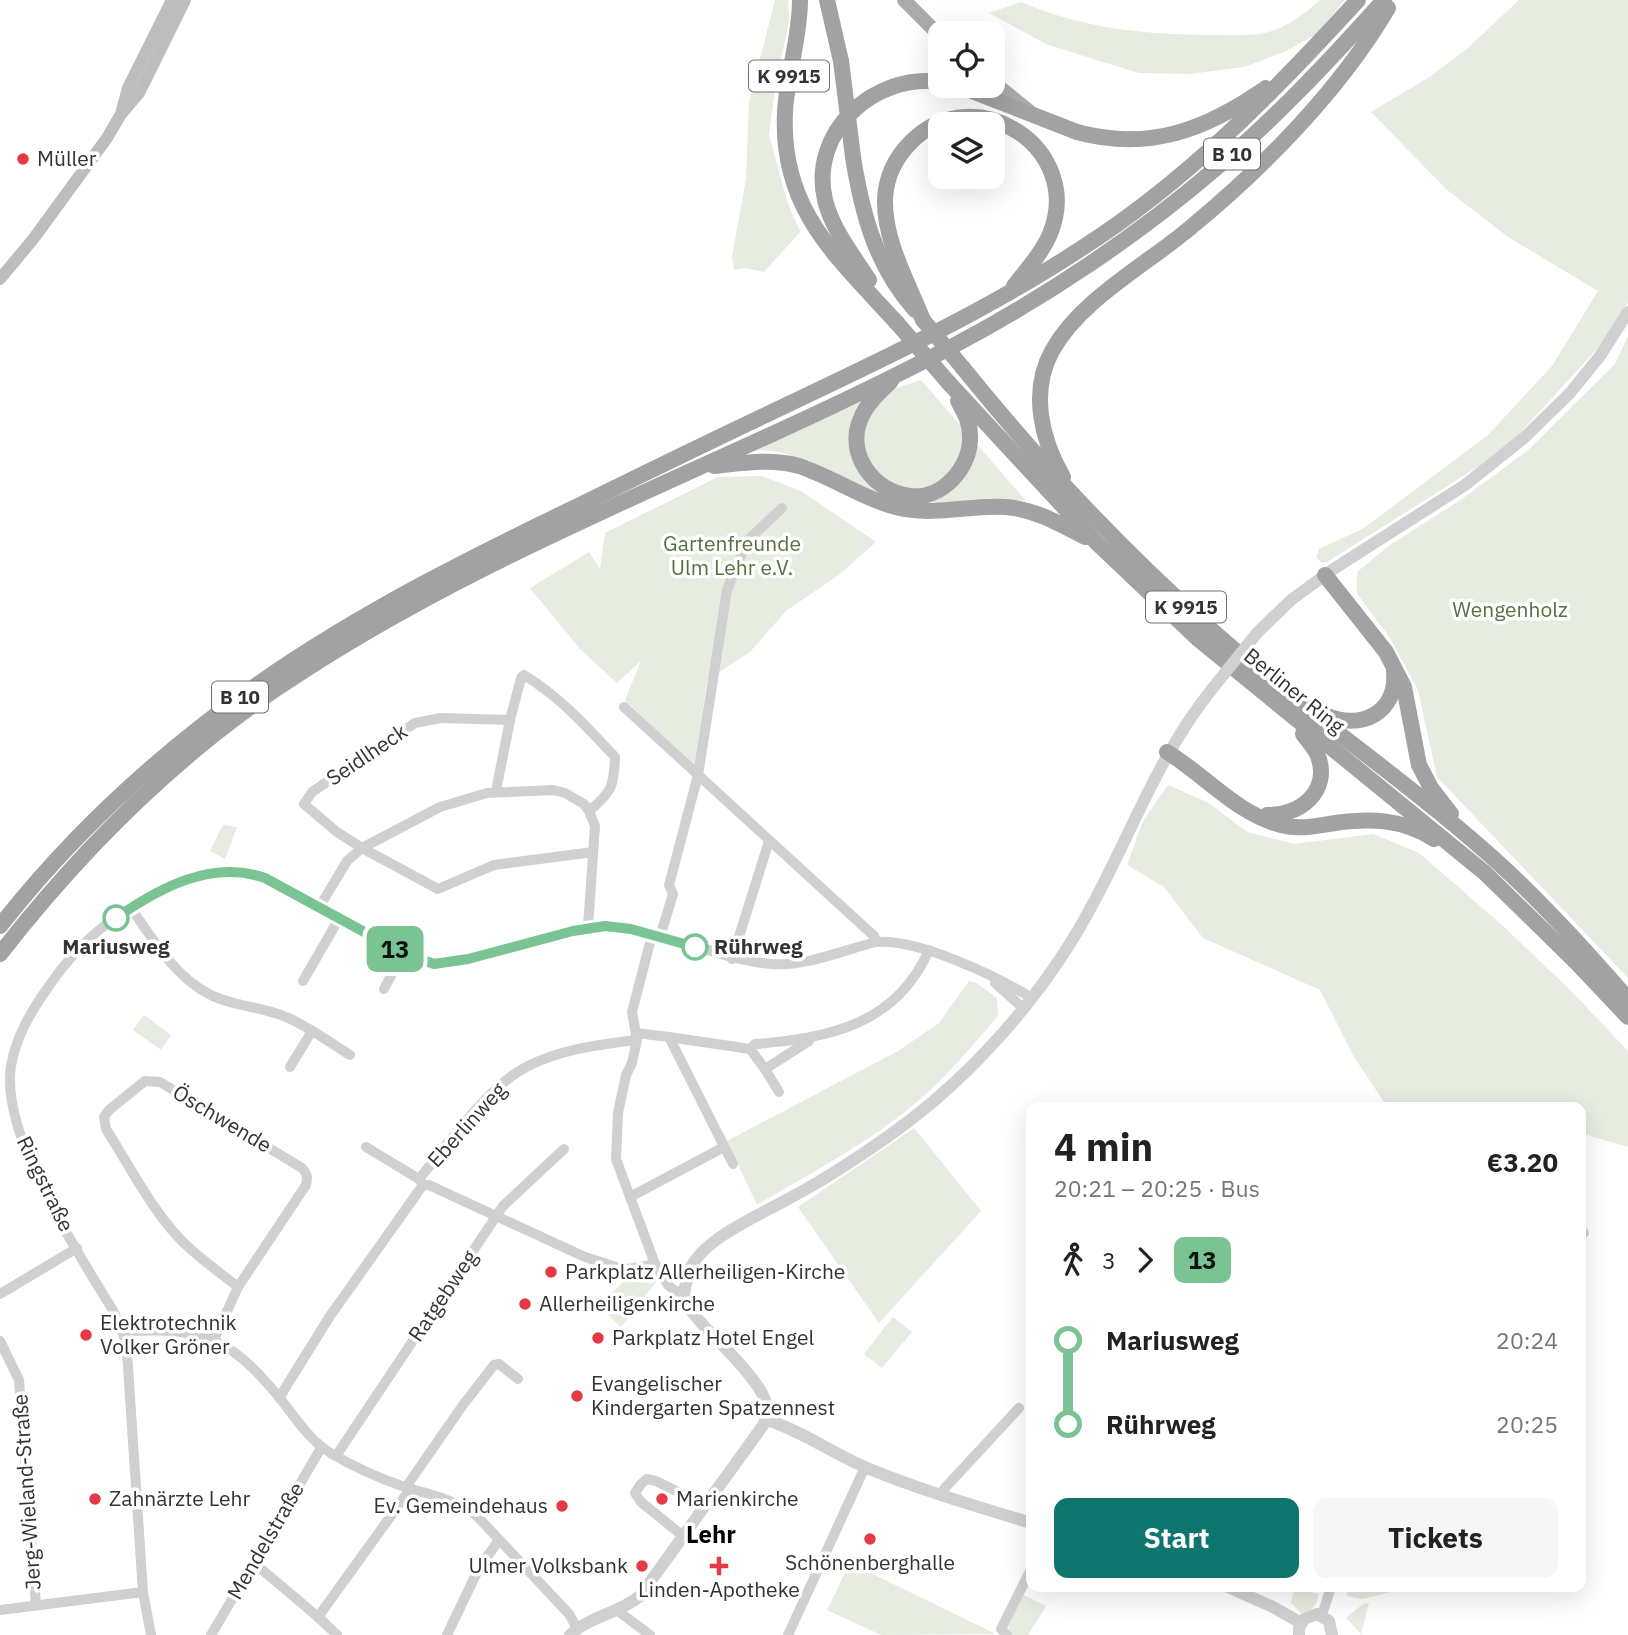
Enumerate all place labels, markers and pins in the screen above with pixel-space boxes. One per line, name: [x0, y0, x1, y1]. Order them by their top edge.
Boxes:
place label: Müller: [37, 144, 97, 172]
marker: Müller: [15, 151, 31, 167]
marker: Mariusweg: [103, 905, 129, 931]
place label: Mariusweg: [62, 932, 170, 960]
place label: Rührweg: [714, 932, 803, 960]
marker: Rührweg: [682, 934, 708, 960]
place label: Parkplatz Allerheiligen-Kirche: [565, 1257, 845, 1285]
marker: Parkplatz Allerheiligen-Kirche: [543, 1264, 559, 1280]
place label: Allerheiligenkirche: [539, 1289, 715, 1317]
marker: Allerheiligenkirche: [517, 1296, 533, 1312]
place label: Elektrotechnik Volker Gröner: [100, 1308, 237, 1360]
place label: Parkplatz Hotel Engel: [612, 1323, 814, 1351]
marker: Elektrotechnik Volker Gröner: [78, 1327, 94, 1343]
marker: Parkplatz Hotel Engel: [590, 1330, 606, 1346]
place label: Evangelischer Kindergarten Spatzennest: [591, 1369, 835, 1421]
marker: Evangelischer Kindergarten Spatzennest: [569, 1388, 585, 1404]
place label: Zahnärzte Lehr: [109, 1484, 250, 1512]
place label: Marienkirche: [676, 1484, 799, 1512]
marker: Zahnärzte Lehr: [87, 1491, 103, 1507]
place label: Ev. Gemeindehaus: [374, 1491, 548, 1519]
marker: Marienkirche: [654, 1491, 670, 1507]
marker: Ev. Gemeindehaus: [554, 1498, 570, 1514]
marker: Schönenberghalle: [862, 1531, 878, 1547]
place label: Schönenberghalle: [785, 1548, 955, 1576]
place label: Ulmer Volksbank: [468, 1551, 628, 1579]
marker: Ulmer Volksbank: [634, 1558, 650, 1574]
marker: Linden-Apotheke: [711, 1558, 727, 1574]
place label: Linden-Apotheke: [638, 1575, 800, 1603]

